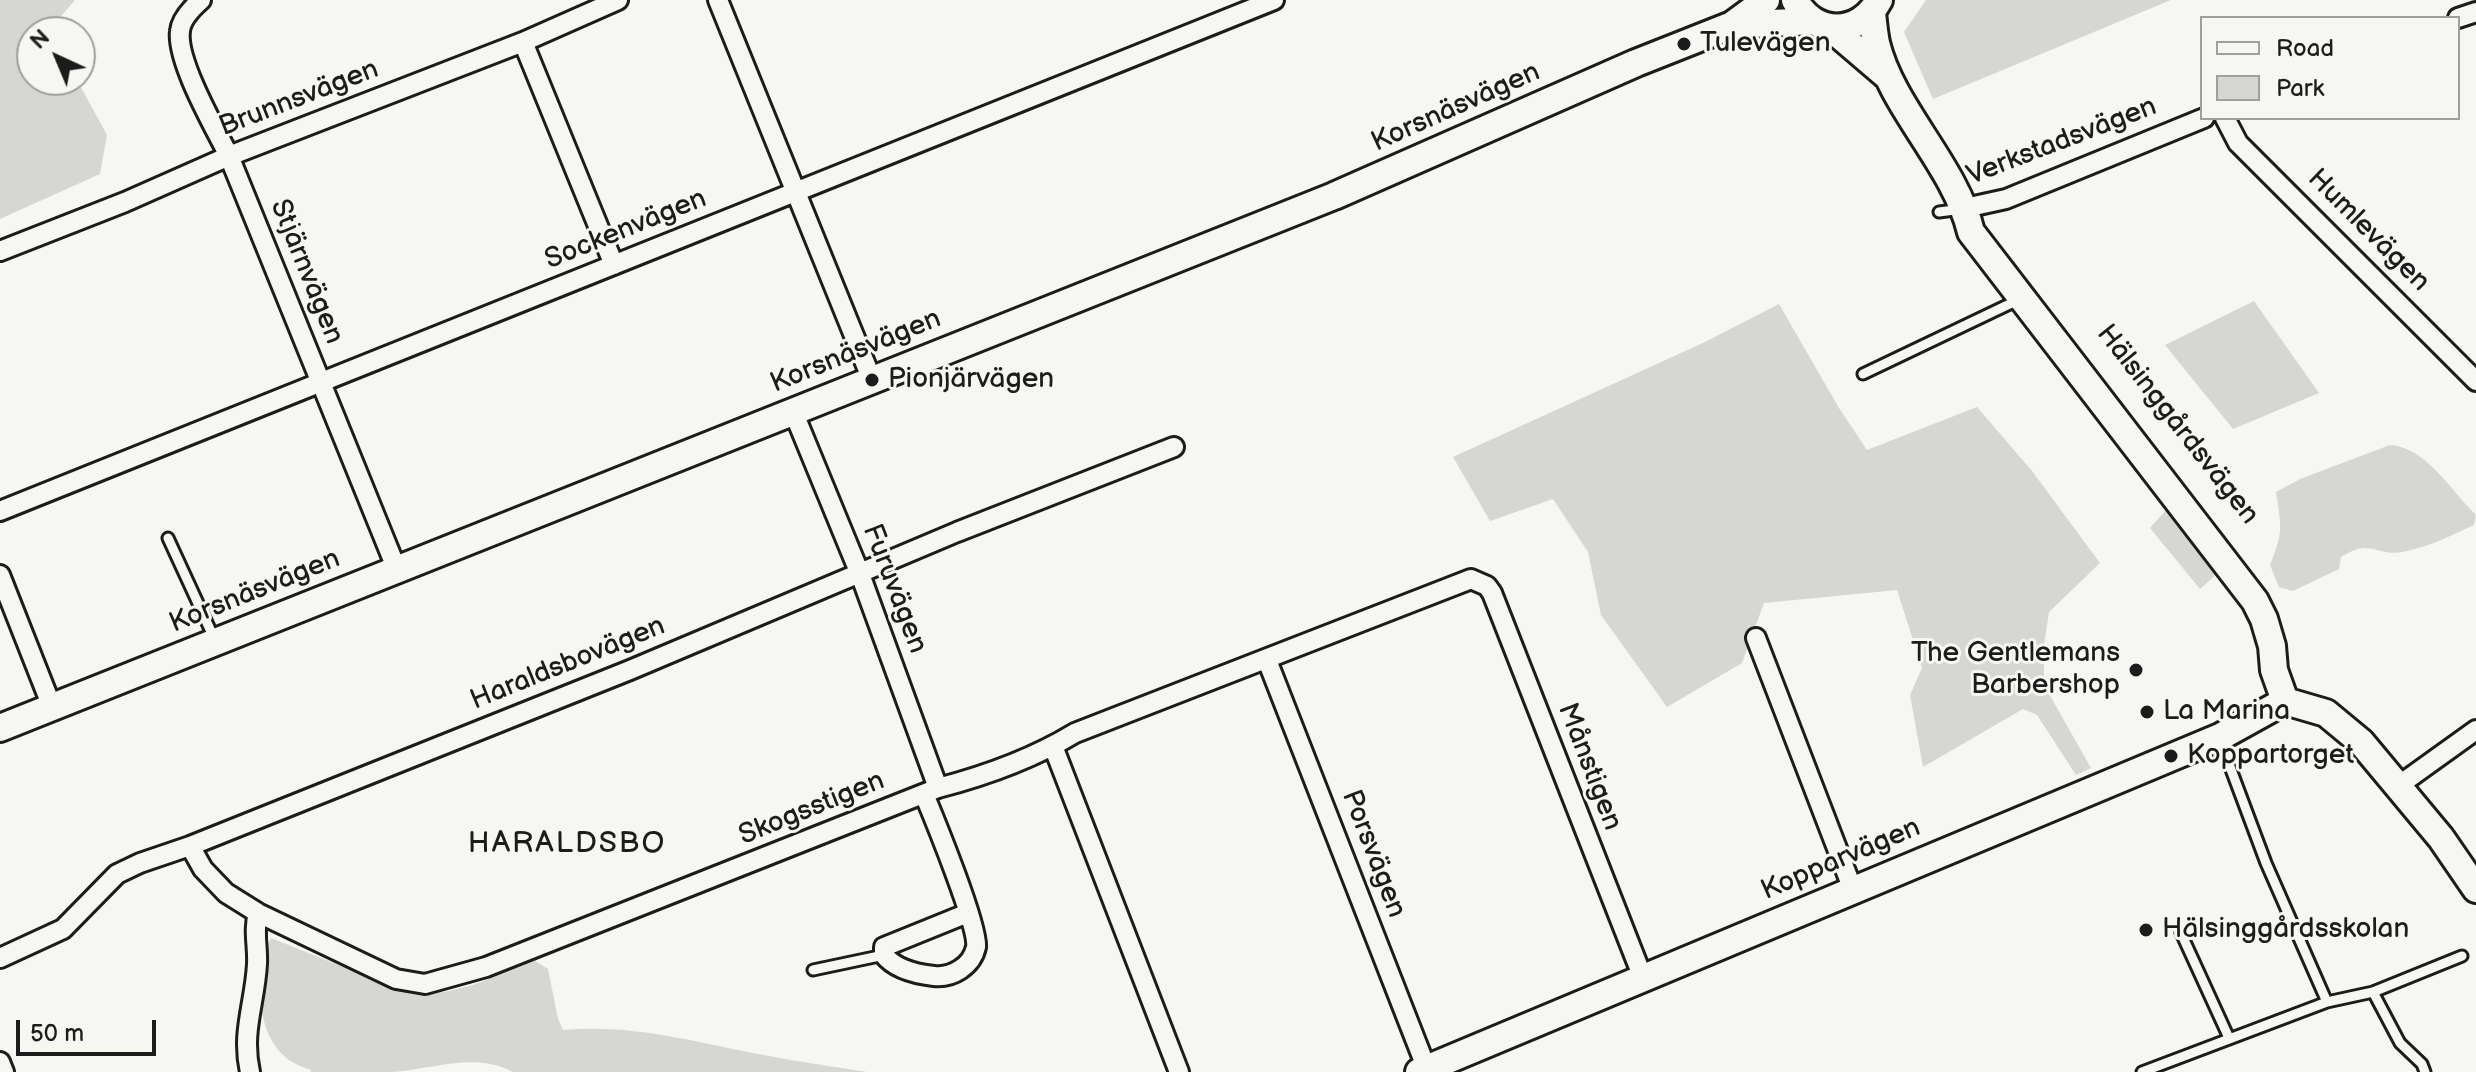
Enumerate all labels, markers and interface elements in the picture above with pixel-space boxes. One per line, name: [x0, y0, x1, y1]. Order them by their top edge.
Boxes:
north arrow: [16, 16, 96, 96]
legend: [2200, 16, 2460, 120]
text: N: [25, 24, 56, 55]
place label: Tulevägen: [1700, 27, 1830, 61]
text: Road: [2276, 34, 2334, 63]
marker: Tulevägen: [1675, 35, 1693, 53]
street label: Brunnsvägen: [215, 53, 383, 145]
street label: Korsnäsvägen: [1367, 56, 1545, 160]
text: Park: [2276, 74, 2324, 103]
street label: Verkstadsvägen: [1962, 90, 2162, 194]
street label: Humlevägen: [2300, 163, 2436, 299]
street label: Sockenvägen: [540, 182, 712, 278]
street label: Stjärnvägen: [262, 195, 350, 349]
street label: Korsnäsvägen: [766, 303, 946, 401]
street label: Hälsinggårdsvägen: [2089, 318, 2265, 532]
place label: Pionjärvägen: [888, 363, 1054, 397]
marker: Pionjärvägen: [863, 371, 881, 389]
street label: Furuvägen: [854, 520, 934, 658]
street label: Korsnäsvägen: [165, 543, 345, 641]
street label: Haraldsbovägen: [466, 610, 670, 718]
place label: The Gentlemans Barbershop: [1911, 637, 2120, 703]
marker: The Gentlemans Barbershop: [2127, 661, 2145, 679]
place label: La Marina: [2163, 695, 2290, 729]
street label: Månstigen: [1549, 699, 1629, 835]
marker: La Marina: [2138, 703, 2156, 721]
place label: Koppartorget: [2187, 739, 2354, 773]
marker: Koppartorget: [2162, 747, 2180, 765]
street label: Skogsstigen: [734, 765, 890, 853]
street label: Porsvägen: [1333, 785, 1413, 923]
street label: Kopparvägen: [1756, 811, 1926, 909]
district label: HARALDSBO: [468, 826, 666, 862]
place label: Hälsinggårdsskolan: [2162, 913, 2409, 947]
marker: Hälsinggårdsskolan: [2137, 921, 2155, 939]
scale bar: [20, 1004, 160, 1054]
text: 50 m: [30, 1019, 84, 1048]

